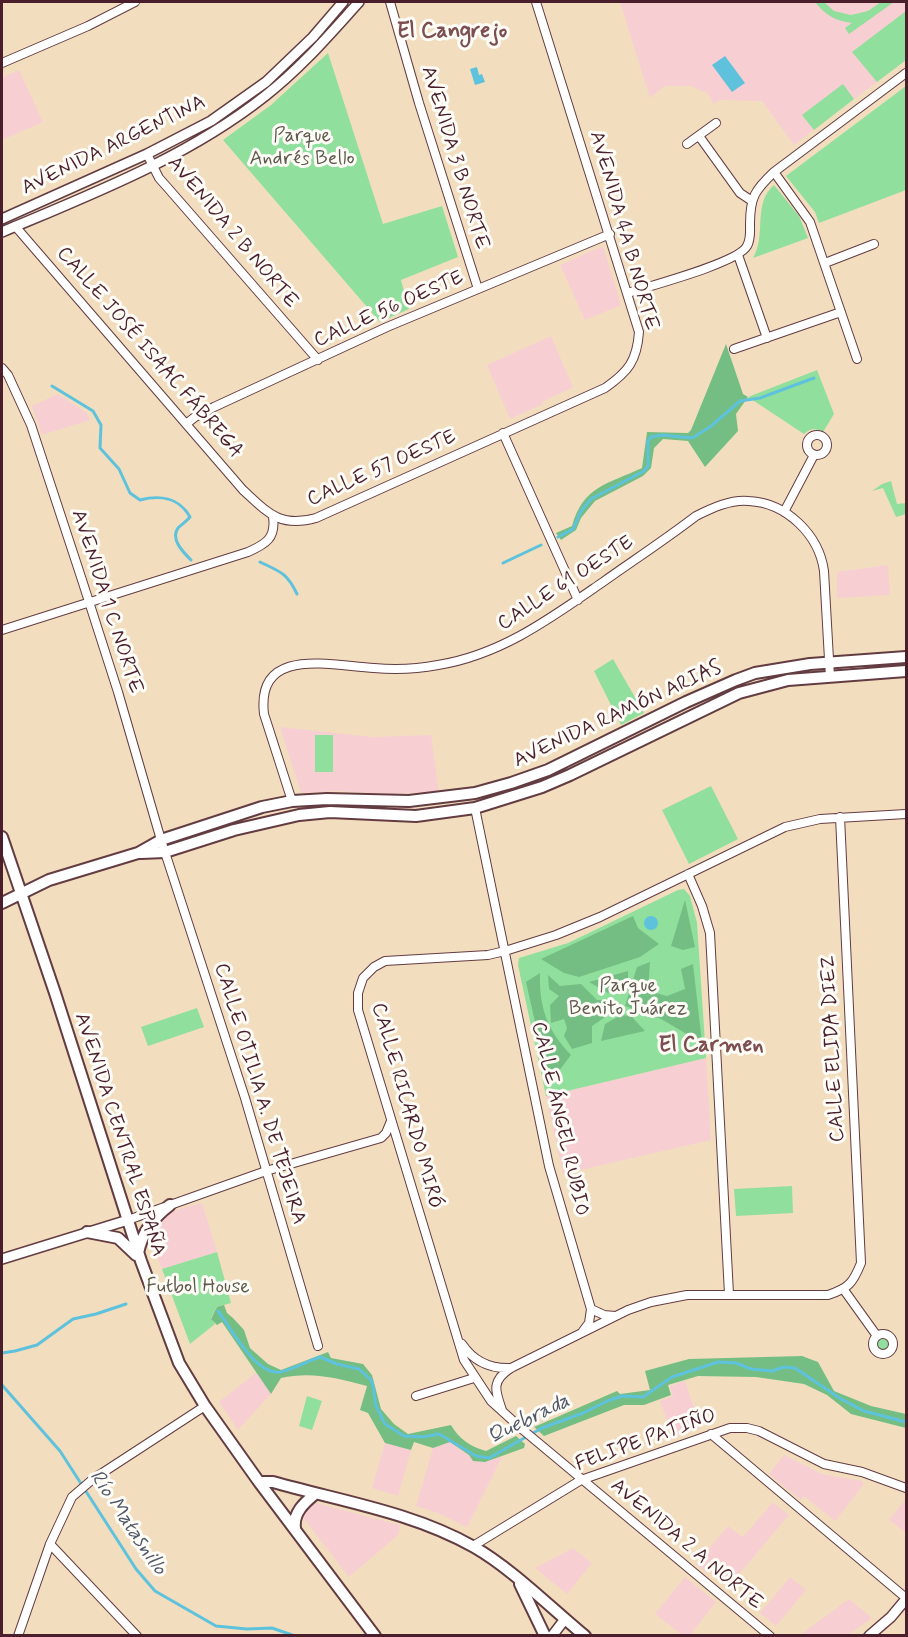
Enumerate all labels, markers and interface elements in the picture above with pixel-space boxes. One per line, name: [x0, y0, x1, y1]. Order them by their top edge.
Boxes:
district label: El Cangrejo: [397, 19, 507, 45]
street label: AVENIDA 3 B NORTE: [415, 63, 493, 253]
street label: AVENIDA ARGENTINA: [18, 91, 210, 201]
park label: Parque Andrés Bello: [249, 125, 355, 172]
street label: AVENIDA 4A B NORTE: [583, 129, 663, 333]
street label: AVENIDA 2 B NORTE: [161, 152, 303, 314]
street label: CALLE JOSÉ ISAAC FÁBREGA: [51, 242, 247, 464]
street label: CALLE 56 OESTE: [311, 266, 467, 354]
street label: CALLE 57 OESTE: [304, 425, 460, 513]
street label: AVENIDA 1 C NORTE: [65, 507, 147, 697]
street label: CALLE 61 OESTE: [494, 531, 638, 637]
street label: AVENIDA RAMÓN ARIAS: [510, 656, 726, 774]
street label: CALLE ELIDA DIEZ: [817, 955, 851, 1143]
street label: CALLE OTILIA A. DE TEJEIRA: [208, 961, 310, 1227]
park label: Parque Benito Juárez: [569, 975, 687, 1022]
street label: CALLE RICARDO MIRÓ: [365, 1000, 447, 1212]
street label: AVENIDA CENTRAL ESPAÑA: [68, 1010, 170, 1260]
street label: CALLE ÁNGEL RUBIO: [525, 1020, 593, 1218]
district label: El Carmen: [658, 1033, 764, 1059]
park label: Futbol House: [146, 1276, 250, 1300]
water label: Quebrada: [484, 1389, 574, 1451]
street label: FELIPE PATIÑO: [572, 1404, 720, 1478]
water label: Río Matasnillo: [83, 1466, 171, 1580]
street label: AVENIDA 2 A NORTE: [605, 1474, 767, 1616]

